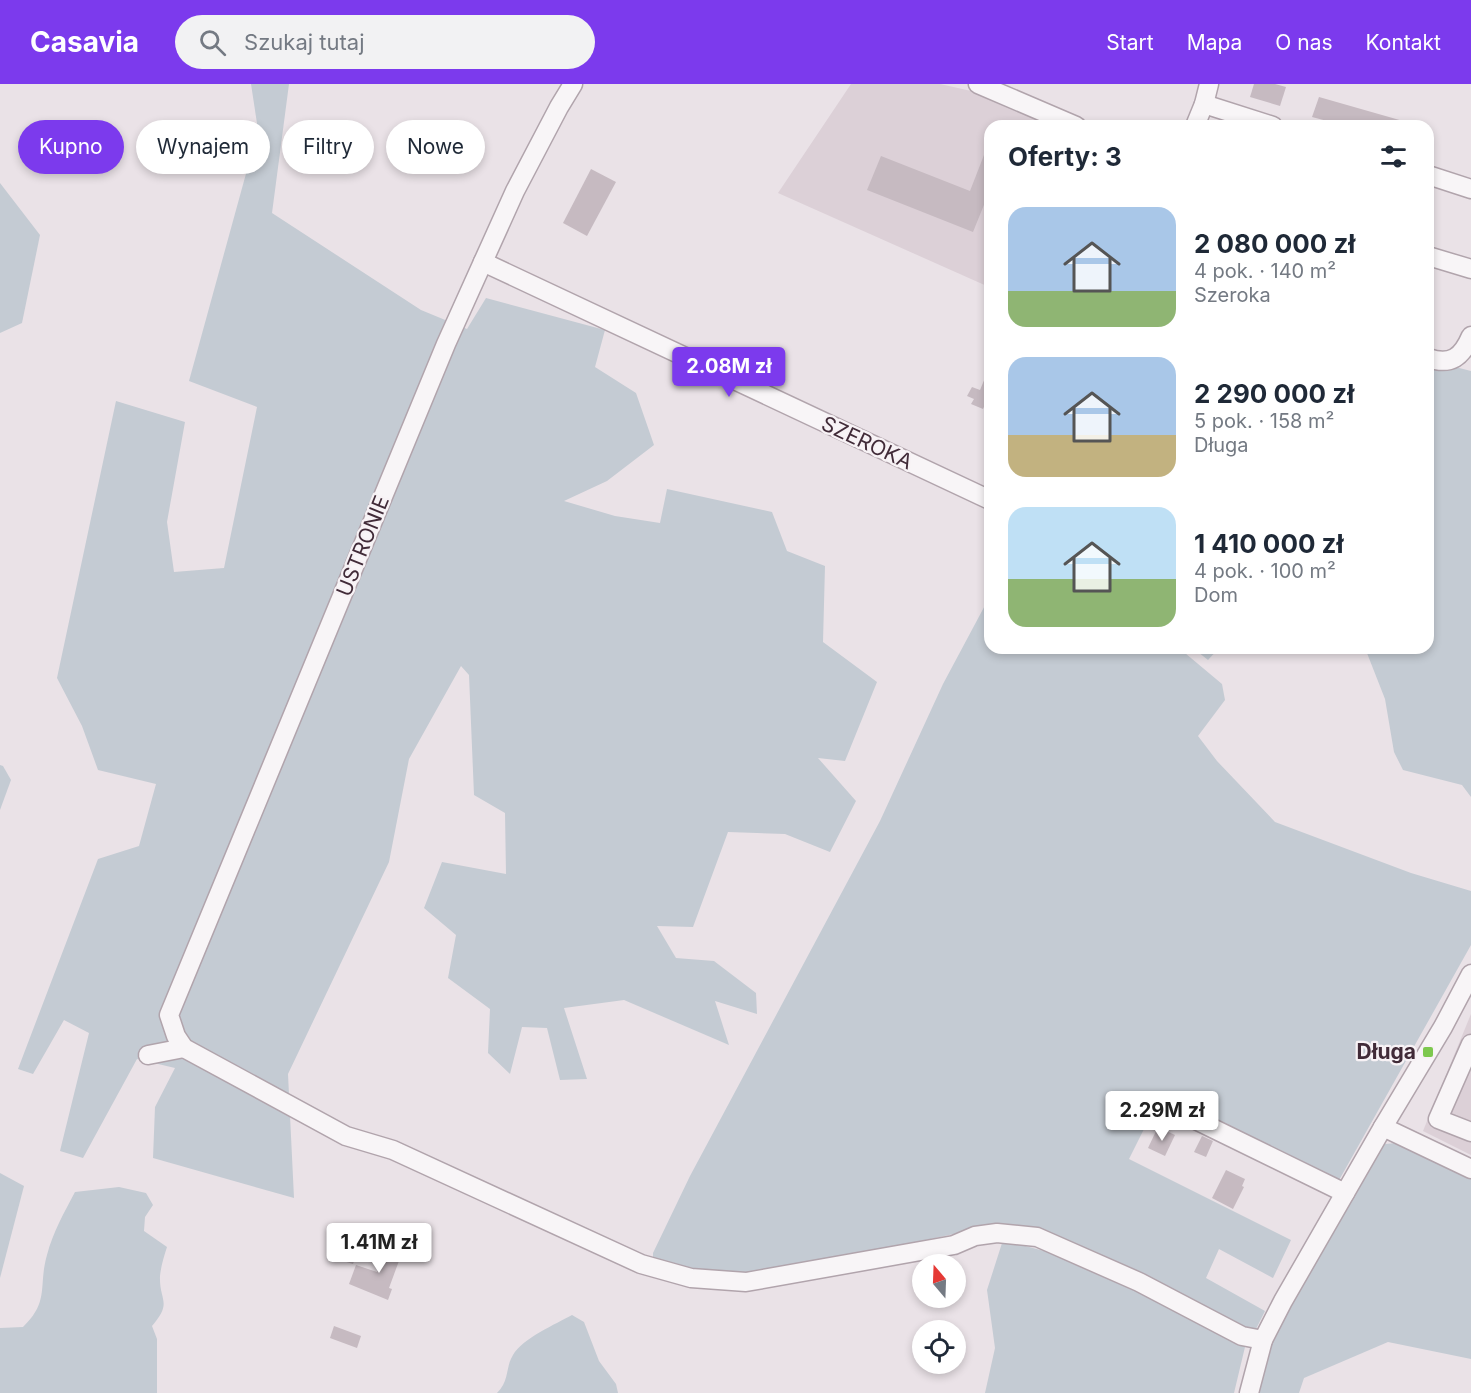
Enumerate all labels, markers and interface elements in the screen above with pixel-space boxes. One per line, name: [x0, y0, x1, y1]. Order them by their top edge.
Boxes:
search box: [175, 15, 595, 69]
text: Casavia: [30, 25, 139, 59]
icon: search: [196, 26, 229, 59]
text: Szukaj tutaj: [244, 29, 364, 55]
text: Start: [1106, 30, 1154, 55]
text: Mapa: [1187, 30, 1242, 55]
text: O nas: [1275, 30, 1333, 55]
text: Kontakt: [1366, 30, 1441, 55]
chip: Kupno: [18, 120, 124, 174]
chip: Wynajem: [136, 120, 270, 174]
chip: Filtry: [282, 120, 374, 174]
chip: Nowe: [386, 120, 485, 174]
icon: filters: [1377, 140, 1410, 173]
text: Oferty: 3: [1008, 141, 1122, 172]
text: 2 080 000 zł: [1194, 228, 1355, 259]
icon: home: [1056, 231, 1128, 303]
text: 4 pok. · 140 m²: [1194, 259, 1336, 283]
text: Szeroka: [1194, 283, 1271, 307]
pin: 2.08M zł: [667, 347, 791, 398]
text: 2.08M zł: [686, 354, 772, 378]
text: 2 290 000 zł: [1194, 378, 1354, 409]
icon: home: [1056, 381, 1128, 453]
text: 5 pok. · 158 m²: [1194, 409, 1334, 433]
street label: SZEROKA: [818, 411, 917, 474]
text: Długa: [1194, 433, 1249, 457]
street label: USTRONIE: [331, 492, 394, 600]
text: 1 410 000 zł: [1194, 528, 1344, 559]
icon: home: [1056, 531, 1128, 603]
text: 4 pok. · 100 m²: [1194, 559, 1336, 583]
text: Dom: [1194, 583, 1238, 607]
place label: Długa: [1357, 1039, 1416, 1064]
marker: Długa: [1421, 1045, 1435, 1059]
pin: 2.29M zł: [1100, 1091, 1224, 1142]
text: 2.29M zł: [1119, 1098, 1205, 1122]
pin: 1.41M zł: [317, 1223, 441, 1274]
text: 1.41M zł: [341, 1230, 417, 1254]
north arrow: [912, 1254, 966, 1308]
map controls: [912, 1254, 966, 1374]
button: locate: [912, 1320, 966, 1374]

